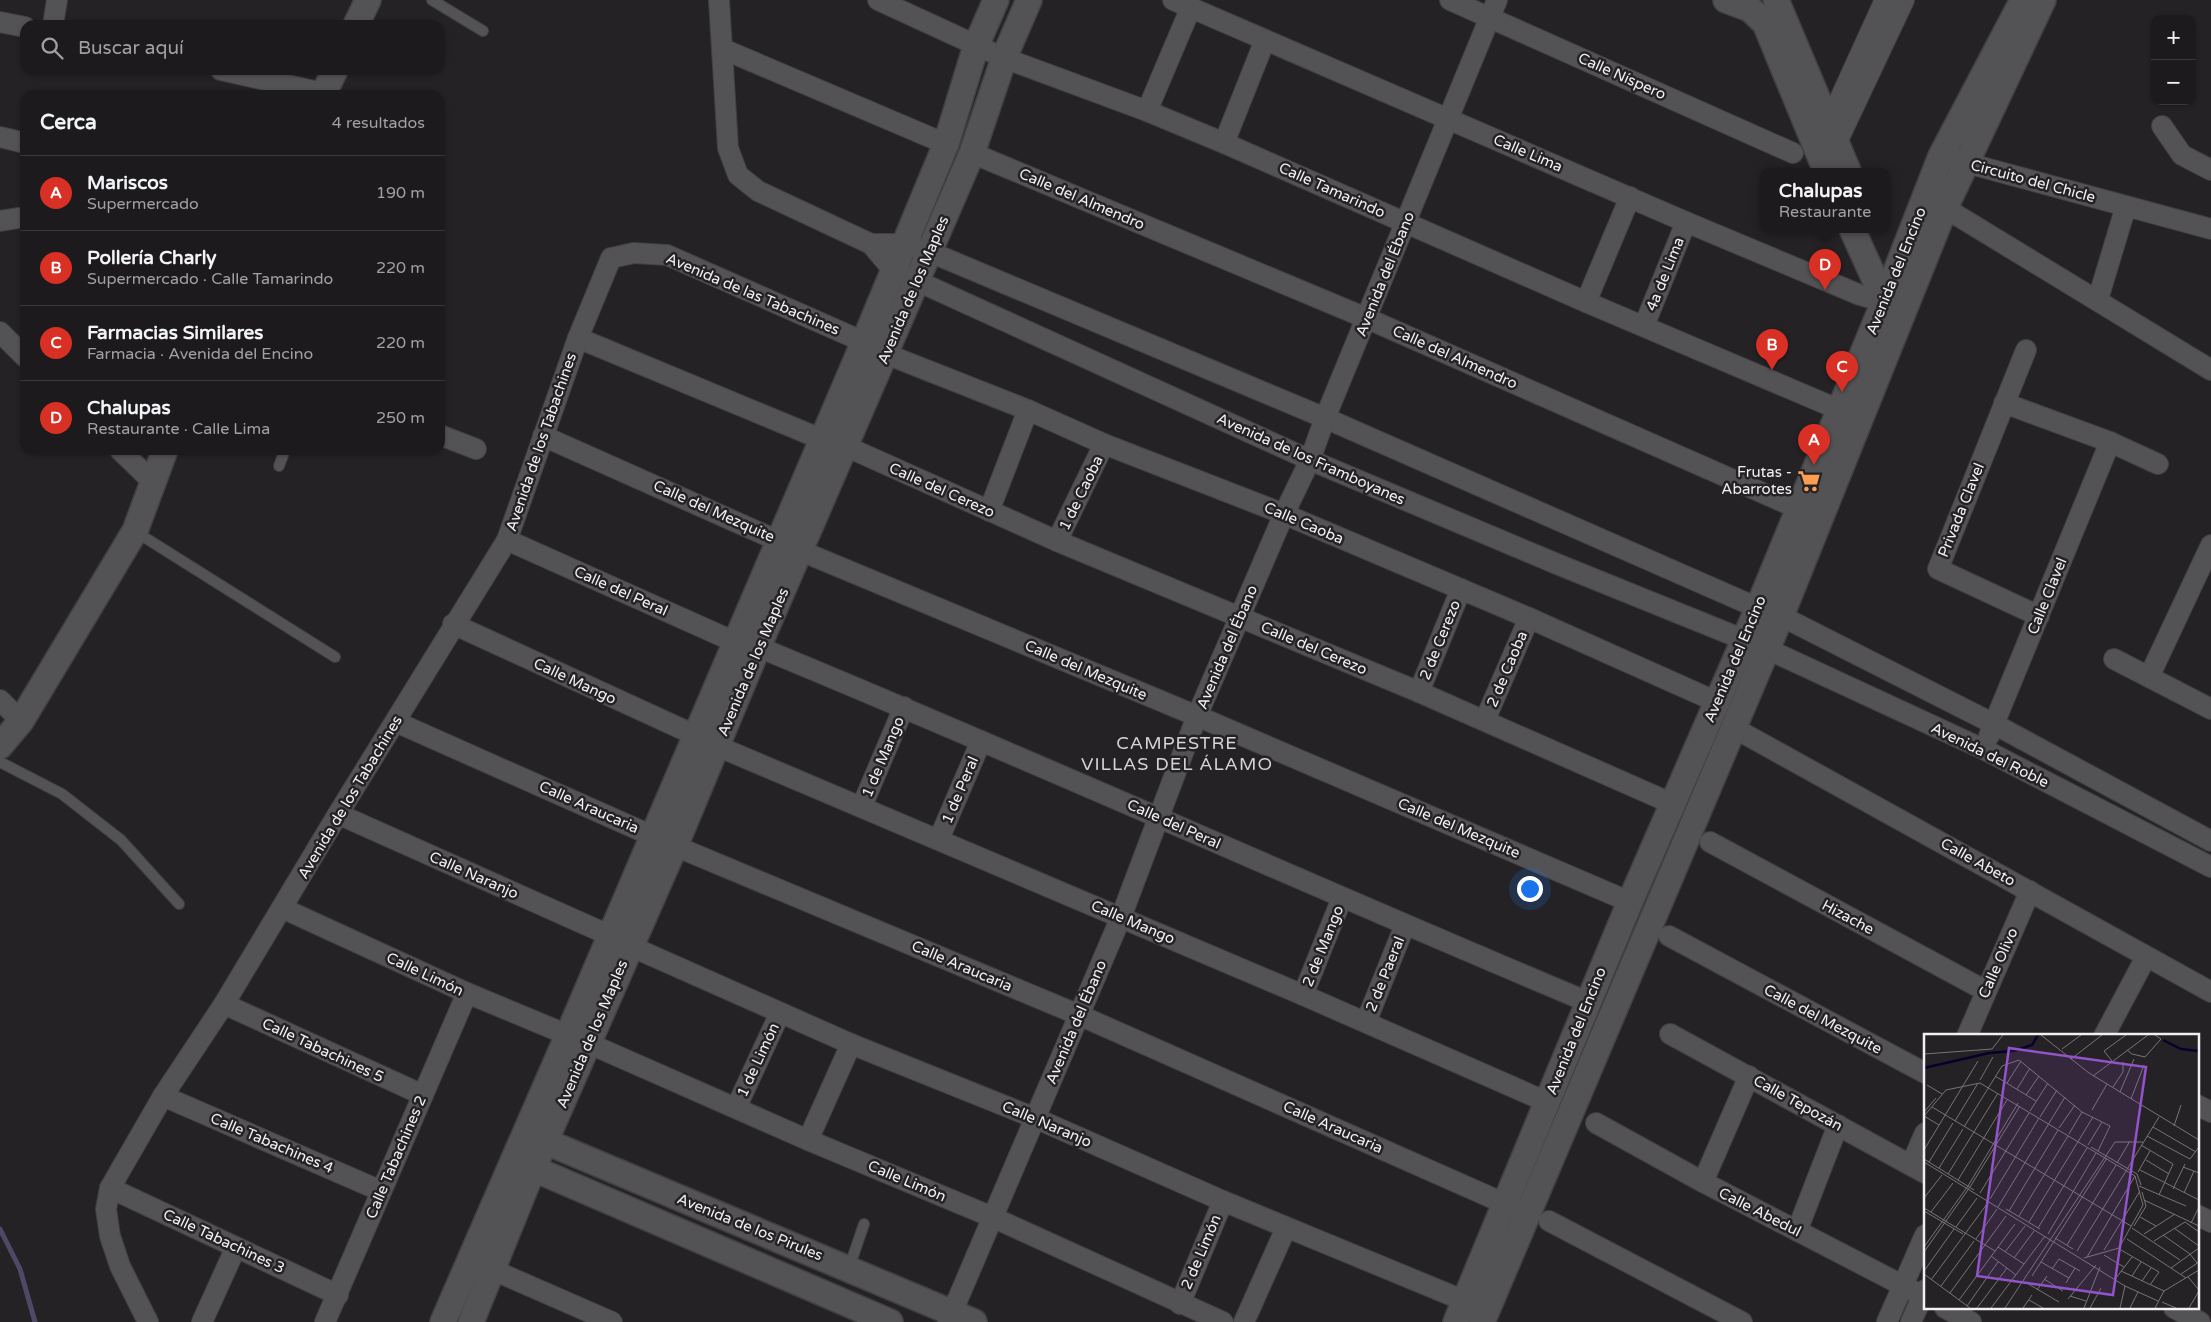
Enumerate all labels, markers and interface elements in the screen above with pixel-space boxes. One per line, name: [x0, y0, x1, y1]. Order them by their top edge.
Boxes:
map controls: [2151, 15, 2196, 105]
button: +: [2151, 15, 2196, 60]
search box: [20, 20, 445, 75]
icon: search: [38, 34, 66, 62]
text: Buscar aquí: [78, 37, 184, 59]
street label: Calle Níspero: [1575, 49, 1669, 103]
button: −: [2151, 60, 2196, 105]
text: Cerca: [40, 110, 97, 135]
text: 4 resultados: [332, 113, 425, 133]
street label: Calle Lima: [1491, 130, 1565, 176]
street label: Circuito del Chicle: [1969, 156, 2097, 206]
street label: Calle Tamarindo: [1276, 158, 1388, 222]
street label: Calle del Almendro: [1017, 164, 1147, 234]
popup: [1760, 168, 1890, 233]
text: Mariscos: [87, 172, 168, 194]
text: Chalupas: [1779, 180, 1862, 202]
text: A: [50, 183, 62, 203]
text: 190 m: [376, 183, 425, 203]
text: Supermercado: [87, 194, 199, 214]
text: Restaurante: [1779, 202, 1871, 222]
street label: Avenida del Encino: [1862, 205, 1930, 337]
street label: Avenida del Ébano: [1352, 209, 1418, 339]
street label: Avenida de los Maples: [874, 213, 952, 367]
street label: 4a de Lima: [1642, 234, 1688, 314]
text: Pollería Charly: [87, 247, 217, 269]
street label: Avenida de las Tabachines: [664, 249, 842, 339]
pin: D: [1809, 249, 1841, 290]
text: B: [50, 258, 62, 278]
text: 220 m: [376, 258, 425, 278]
text: Supermercado · Calle Tamarindo: [87, 269, 333, 289]
street label: Calle del Almendro: [1390, 321, 1520, 393]
text: Farmacias Similares: [87, 322, 264, 344]
pin: B: [1756, 329, 1788, 370]
text: C: [50, 333, 62, 353]
text: 220 m: [376, 333, 425, 353]
text: Farmacia · Avenida del Encino: [87, 344, 313, 364]
street label: Avenida de los Tabachines: [502, 350, 580, 534]
pin: C: [1826, 351, 1858, 392]
text: Chalupas: [87, 397, 171, 419]
text: D: [50, 408, 62, 428]
text: 250 m: [376, 408, 425, 428]
street label: Avenida de los Framboyanes: [1214, 409, 1408, 509]
text: Restaurante · Calle Lima: [87, 419, 270, 439]
pin: A: [1798, 424, 1830, 465]
street label: 1 de Caoba: [1055, 453, 1107, 533]
street label: Calle del Cerezo: [886, 459, 998, 521]
street label: Privada Clavel: [1934, 460, 1988, 560]
place label: Frutas - Abarrotes: [1721, 463, 1792, 498]
supermarket icon: Frutas - Abarrotes: [1796, 468, 1822, 494]
street label: Calle del Mezquite: [651, 476, 777, 546]
street label: Calle Caoba: [1262, 498, 1346, 548]
street label: Calle Clavel: [2023, 555, 2071, 637]
street label: Calle del Peral: [571, 562, 671, 620]
street label: Avenida del Ébano: [1193, 582, 1261, 712]
street label: Avenida de los Maples: [714, 585, 792, 739]
street label: Avenida del Encino: [1700, 593, 1770, 725]
street label: 2 de Cerezo: [1416, 597, 1464, 683]
street label: Calle del Cerezo: [1258, 618, 1370, 678]
street label: 2 de Caoba: [1483, 628, 1531, 710]
street label: Calle del Mezquite: [1022, 636, 1150, 704]
street label: Calle Mango: [531, 654, 619, 708]
street label: Avenida de los Tabachines: [294, 712, 406, 882]
street label: 1 de Mango: [858, 714, 908, 800]
street label: Avenida del Roble: [1928, 719, 2052, 791]
district label: CAMPESTRE VILLAS DEL ÁLAMO: [1081, 732, 1273, 775]
street label: 1 de Peral: [938, 754, 982, 826]
street label: Calle Araucaria: [536, 777, 642, 837]
street label: Calle del Mezquite: [1395, 794, 1523, 862]
street label: Calle del Peral: [1124, 795, 1224, 853]
street label: Calle Abeto: [1938, 834, 2018, 890]
street label: Calle Naranjo: [427, 847, 521, 903]
your location: [1517, 876, 1543, 902]
street label: Calle Mango: [1088, 896, 1178, 948]
street label: Hizache: [1819, 896, 1877, 938]
street label: 2 de Mango: [1299, 903, 1347, 989]
street label: Calle Olivo: [1974, 925, 2022, 1001]
street label: 2 de Paeral: [1362, 934, 1408, 1014]
street label: Calle Araucaria: [909, 937, 1015, 995]
street label: Calle Limón: [384, 948, 466, 1000]
street label: Avenida de los Maples: [553, 957, 631, 1111]
street label: Avenida del Ébano: [1042, 957, 1110, 1087]
street label: Avenida del Encino: [1542, 965, 1610, 1097]
street label: Calle del Mezquite: [1761, 980, 1885, 1058]
street label: Calle Tabachines 5: [259, 1014, 387, 1086]
street label: 1 de Limón: [733, 1020, 783, 1100]
inset map: [1924, 1034, 2198, 1310]
street label: Calle Tepozán: [1750, 1071, 1846, 1135]
street label: Calle Tabachines 2: [362, 1093, 430, 1221]
street label: Calle Naranjo: [1000, 1097, 1094, 1151]
street label: Calle Araucaria: [1280, 1097, 1386, 1157]
street label: Calle Tabachines 4: [208, 1109, 336, 1177]
street label: Calle Limón: [865, 1156, 949, 1206]
street label: Calle Abedul: [1716, 1184, 1804, 1240]
street label: Avenida de los Pirules: [675, 1190, 825, 1264]
street label: Calle Tabachines 3: [160, 1205, 288, 1277]
street label: 2 de Limón: [1177, 1212, 1225, 1292]

